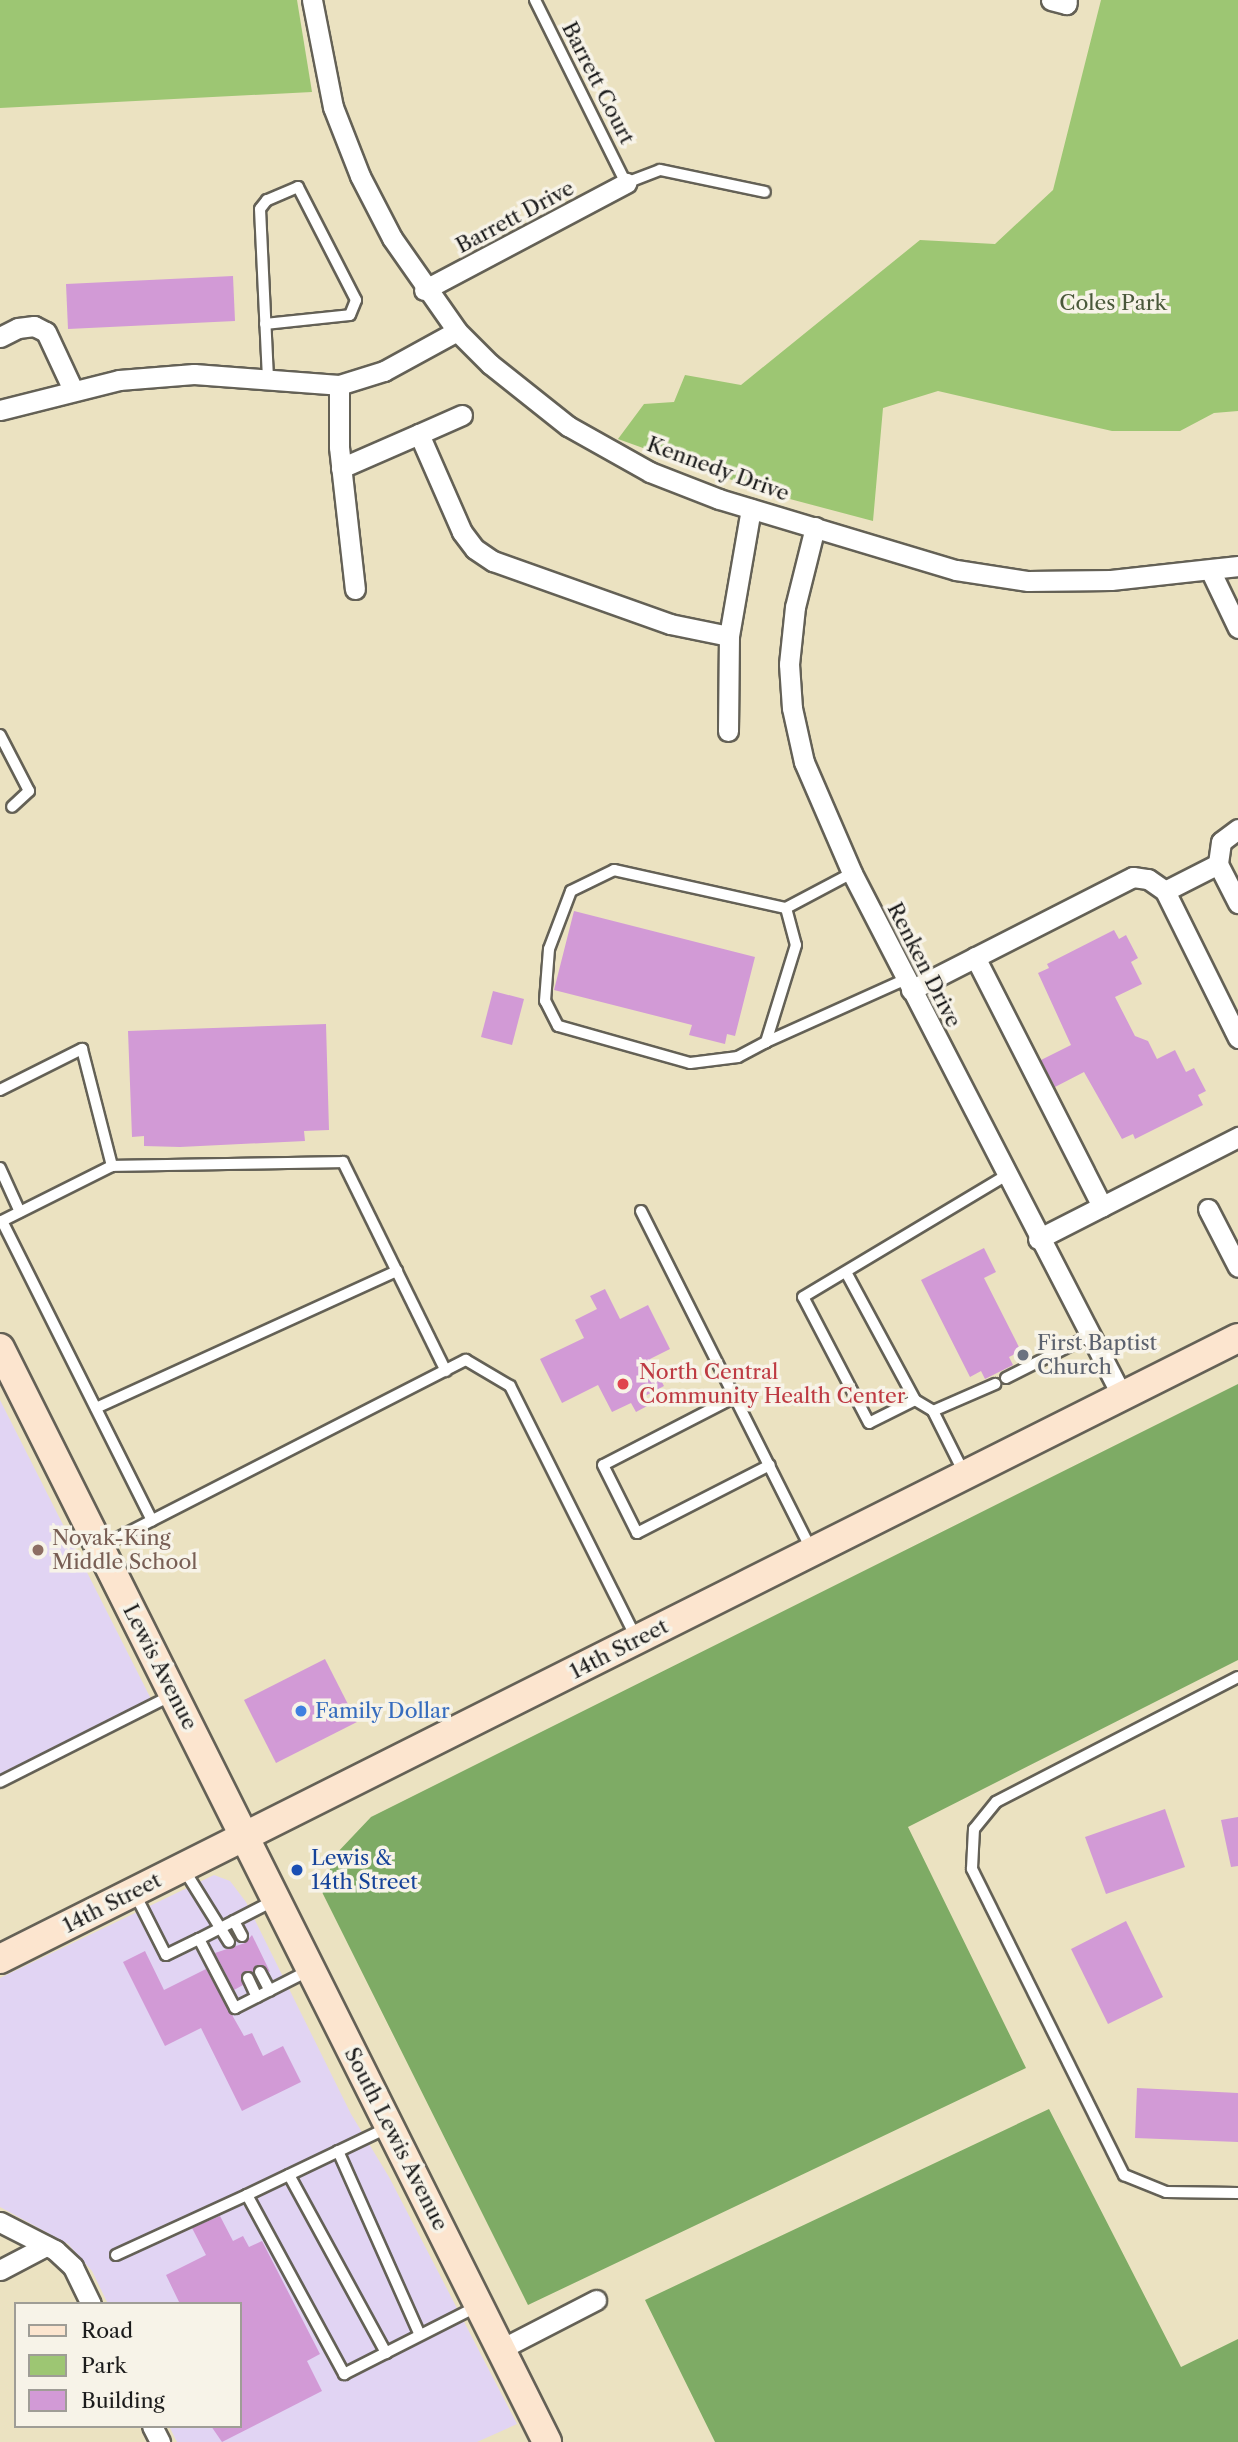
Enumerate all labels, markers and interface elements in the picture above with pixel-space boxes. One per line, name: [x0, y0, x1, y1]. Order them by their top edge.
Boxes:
street label: Barrett Court: [556, 18, 640, 148]
street label: Barrett Drive: [452, 175, 578, 259]
park label: Coles Park: [1059, 290, 1167, 316]
street label: Kennedy Drive: [643, 431, 793, 507]
street label: Renken Drive: [882, 898, 966, 1032]
place label: First Baptist Church: [1037, 1330, 1157, 1380]
marker: First Baptist Church: [1015, 1347, 1031, 1363]
place label: North Central Community Health Center: [639, 1359, 906, 1409]
marker: North Central Community Health Center: [613, 1374, 633, 1394]
place label: Novak-King Middle School: [52, 1525, 197, 1575]
marker: Novak-King Middle School: [30, 1542, 46, 1558]
street label: Lewis Avenue: [117, 1600, 203, 1734]
street label: 14th Street: [566, 1614, 672, 1684]
place label: Family Dollar: [315, 1698, 451, 1724]
marker: Family Dollar: [293, 1703, 309, 1719]
place label: Lewis & 14th Street: [311, 1845, 418, 1895]
marker: Lewis & 14th Street: [289, 1862, 305, 1878]
street label: 14th Street: [59, 1868, 165, 1938]
street label: South Lewis Avenue: [339, 2043, 453, 2235]
legend: [14, 2302, 242, 2428]
text: Road: [81, 2318, 133, 2343]
text: Park: [81, 2353, 127, 2378]
text: Building: [81, 2388, 165, 2413]

